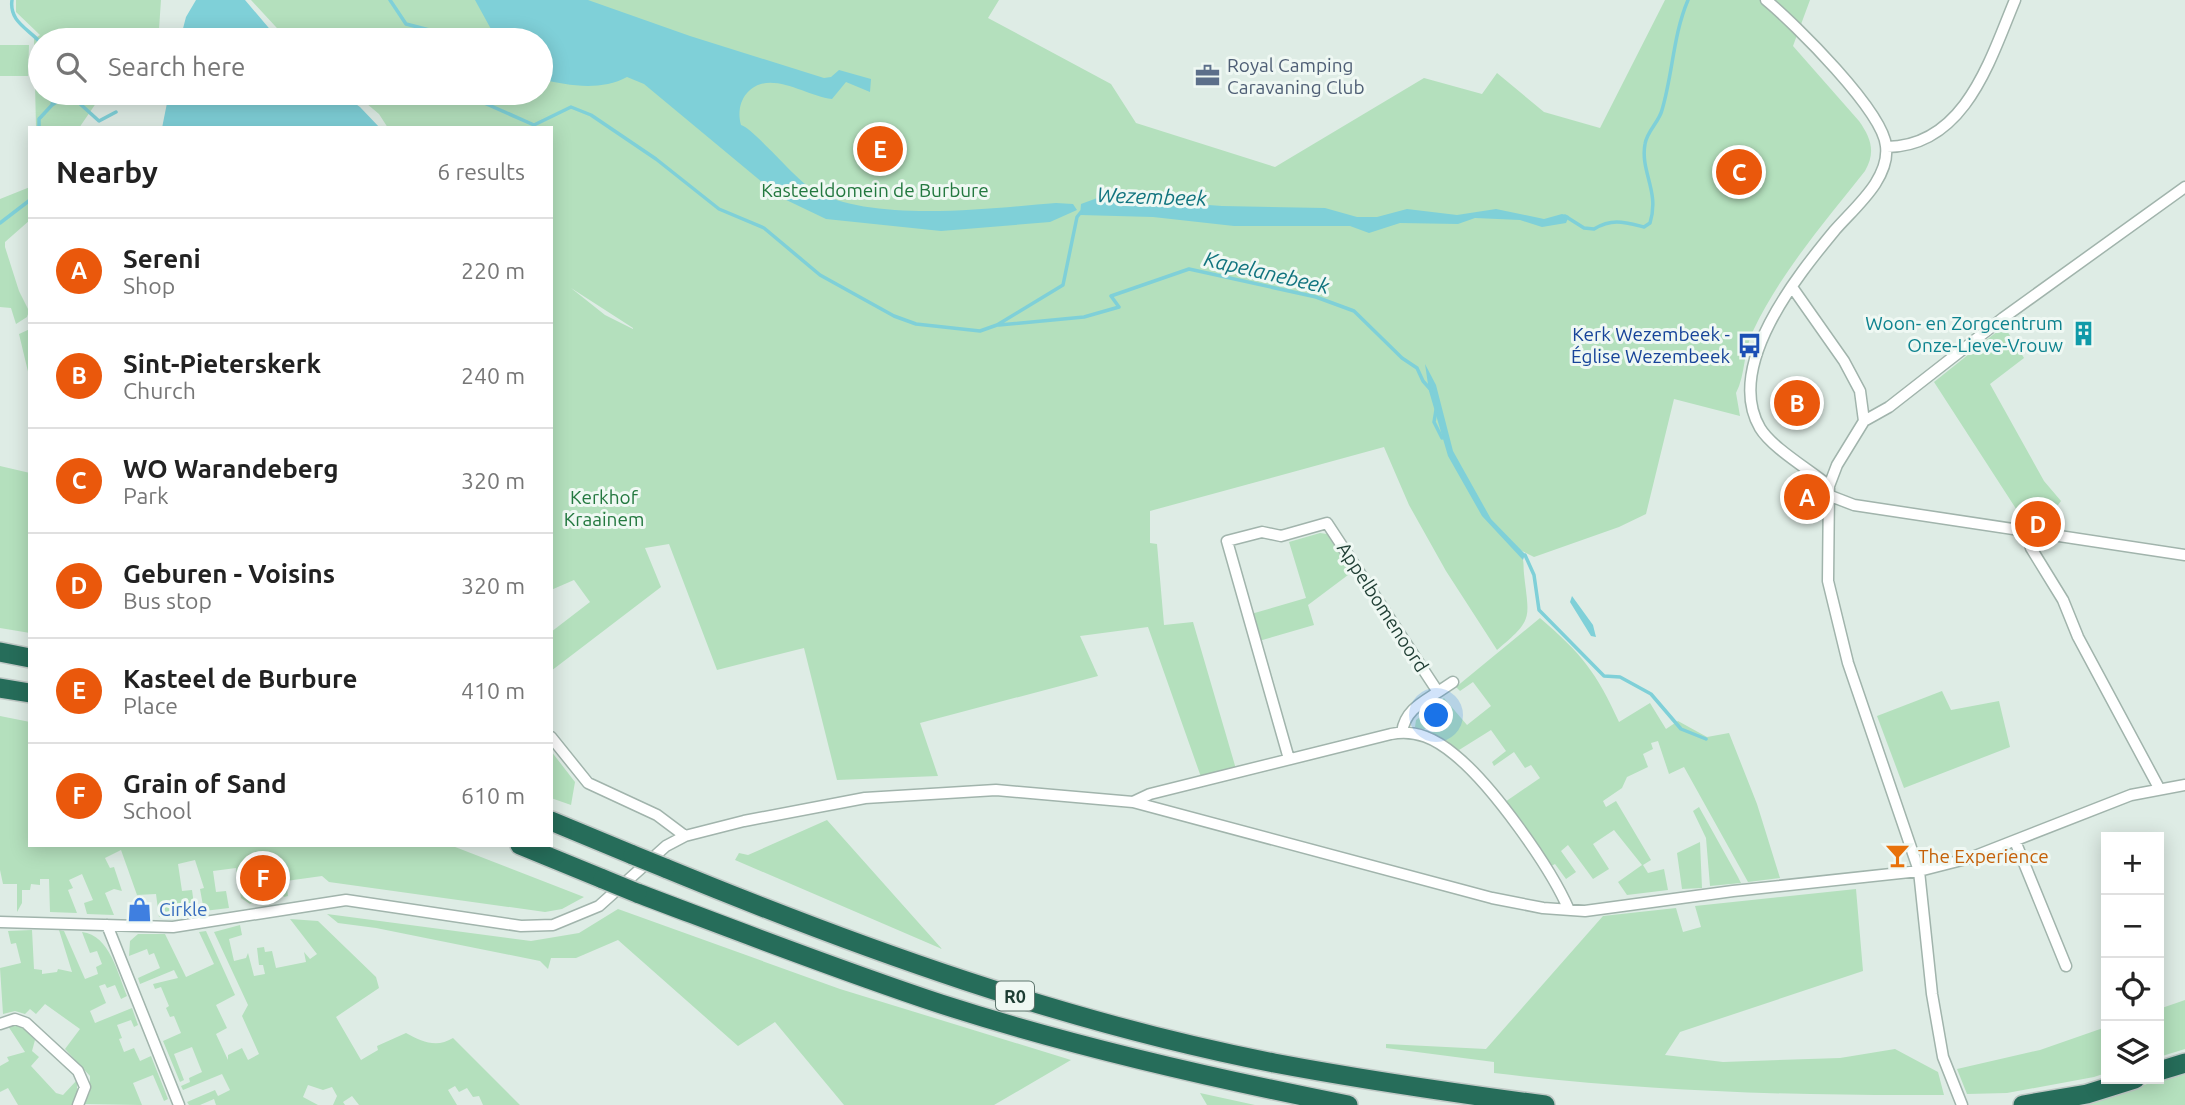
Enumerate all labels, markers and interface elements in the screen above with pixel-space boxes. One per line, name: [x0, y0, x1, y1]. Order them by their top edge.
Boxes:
search box: [28, 28, 553, 105]
icon: search: [52, 48, 90, 86]
text: Search here: [108, 52, 245, 81]
place label: Royal Camping Caravaning Club: [1227, 54, 1365, 98]
office icon: Royal Camping Caravaning Club: [1193, 62, 1221, 90]
pin: E: [857, 123, 903, 175]
pin: C: [1716, 146, 1762, 198]
text: Nearby: [56, 155, 158, 189]
text: 6 results: [437, 159, 525, 184]
park label: Kasteeldomein de Burbure: [761, 179, 989, 201]
water label: Wezembeek: [1097, 182, 1208, 210]
text: Sereni: [123, 244, 201, 273]
water label: Kapelanebeek: [1202, 246, 1332, 298]
text: A: [71, 258, 87, 283]
text: 220 m: [461, 258, 525, 283]
text: Shop: [123, 273, 175, 298]
place label: Woon- en Zorgcentrum Onze-Lieve-Vrouw: [1865, 312, 2063, 356]
building icon: Woon- en Zorgcentrum Onze-Lieve-Vrouw: [2069, 320, 2097, 348]
place label: Kerk Wezembeek - Église Wezembeek: [1571, 323, 1730, 367]
bus stop icon: Kerk Wezembeek - Église Wezembeek: [1736, 331, 1764, 359]
text: Sint-Pieterskerk: [123, 349, 321, 378]
text: B: [71, 363, 87, 388]
text: 240 m: [461, 363, 525, 388]
pin: B: [1774, 377, 1820, 429]
text: Church: [123, 378, 196, 403]
text: WO Warandeberg: [123, 454, 339, 483]
text: C: [72, 468, 86, 493]
text: 320 m: [461, 468, 525, 493]
pin: A: [1784, 471, 1830, 523]
text: Park: [123, 483, 169, 508]
park label: Kerkhof Kraainem: [564, 486, 644, 530]
pin: D: [2015, 498, 2061, 550]
street label: Appelbomenoord: [1333, 538, 1433, 676]
text: Geburen - Voisins: [123, 559, 335, 588]
text: D: [71, 573, 87, 598]
text: 320 m: [461, 573, 525, 598]
text: Bus stop: [123, 588, 212, 613]
text: Kasteel de Burbure: [123, 664, 357, 693]
text: E: [72, 678, 86, 703]
text: 410 m: [461, 678, 525, 703]
text: Place: [123, 693, 178, 718]
your location: [1419, 698, 1453, 732]
text: Grain of Sand: [123, 769, 287, 798]
text: F: [73, 783, 85, 808]
text: 610 m: [461, 783, 525, 808]
text: School: [123, 798, 192, 823]
map controls: [2101, 832, 2164, 1084]
button: +: [2101, 832, 2164, 895]
bar icon: The Experience: [1884, 842, 1912, 870]
place label: The Experience: [1918, 845, 2049, 867]
pin: F: [240, 852, 286, 904]
shop icon: Cirkle: [125, 895, 153, 923]
button: −: [2101, 895, 2164, 958]
place label: Cirkle: [159, 898, 208, 920]
button: locate: [2101, 958, 2164, 1021]
road number: R0: [996, 981, 1034, 1010]
button: layers: [2101, 1021, 2164, 1084]

